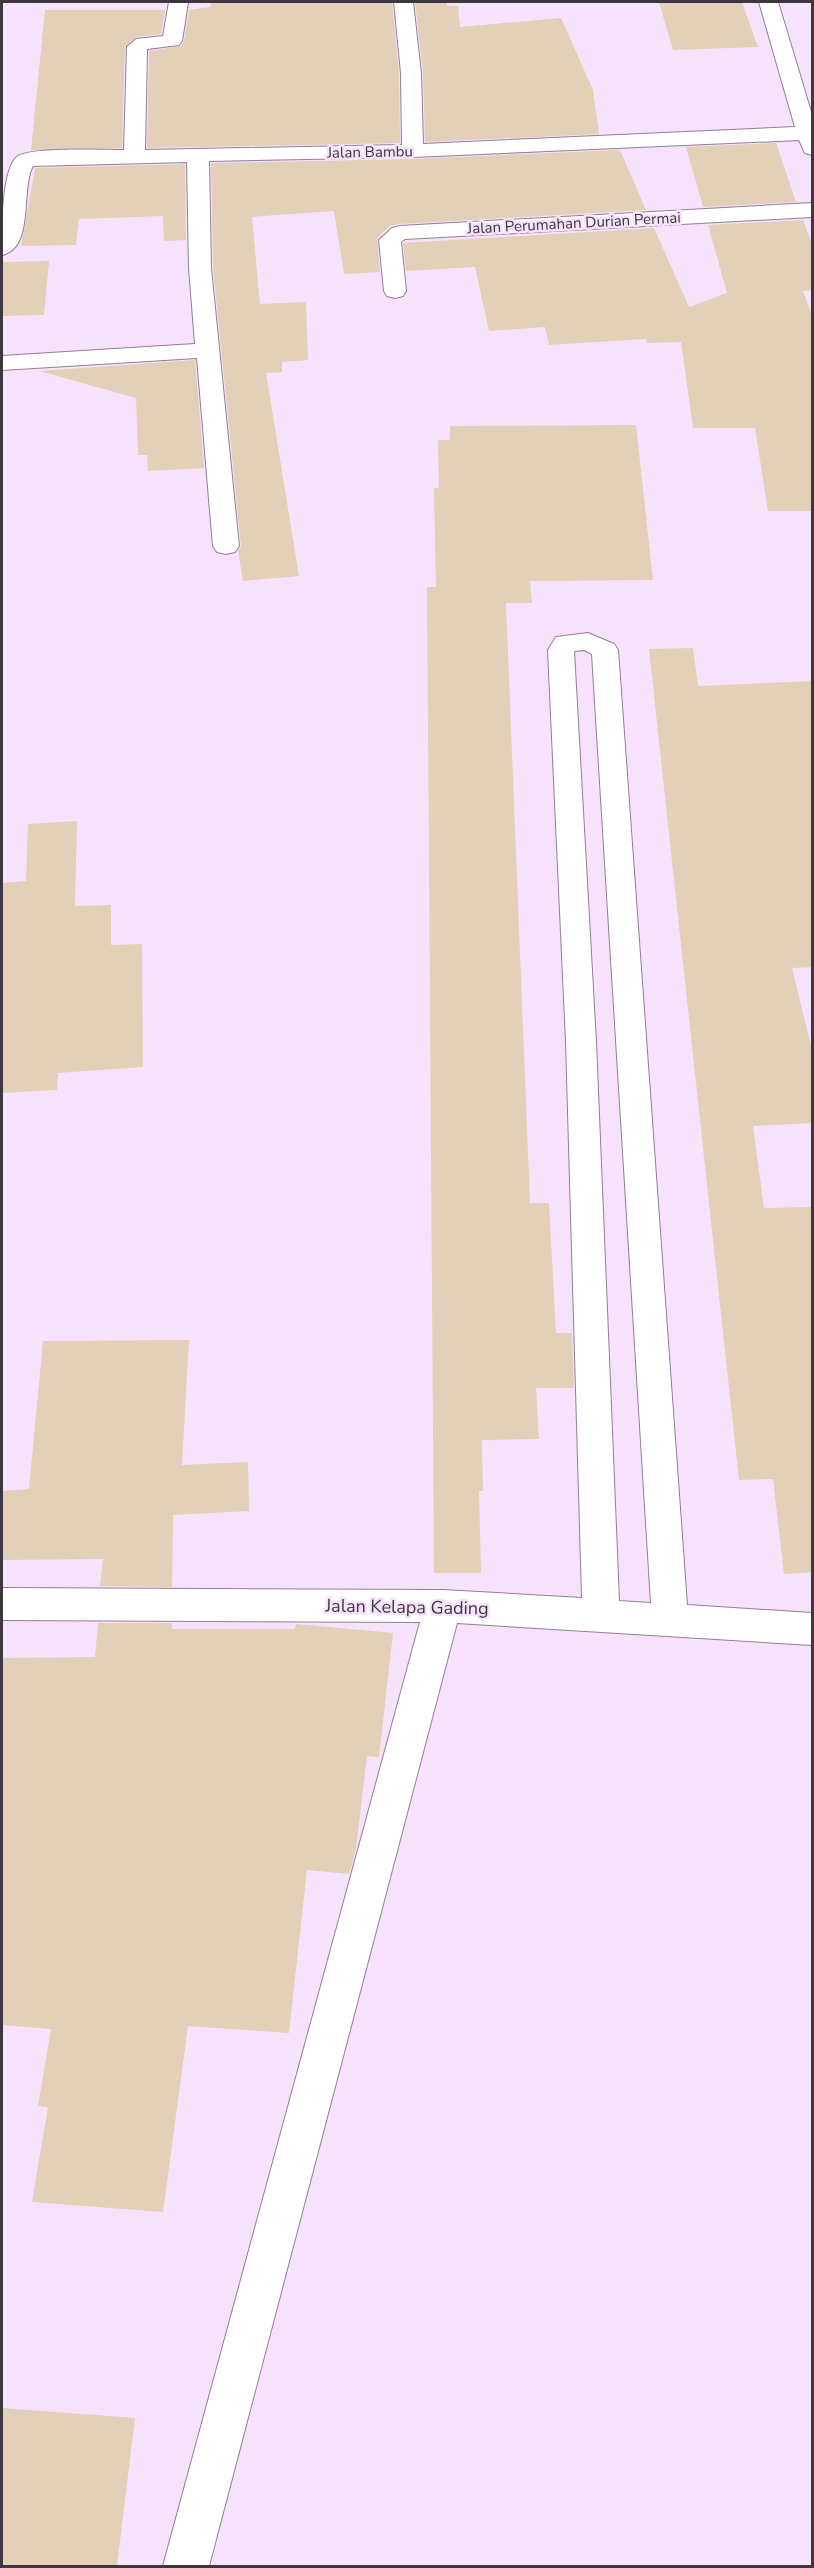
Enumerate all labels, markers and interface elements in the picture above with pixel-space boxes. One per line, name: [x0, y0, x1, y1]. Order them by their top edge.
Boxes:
street label: Jalan Bambu: [326, 141, 413, 163]
street label: Jalan Perumahan Durian Permai: [466, 207, 681, 239]
street label: Jalan Kelapa Gading: [324, 1594, 489, 1620]

